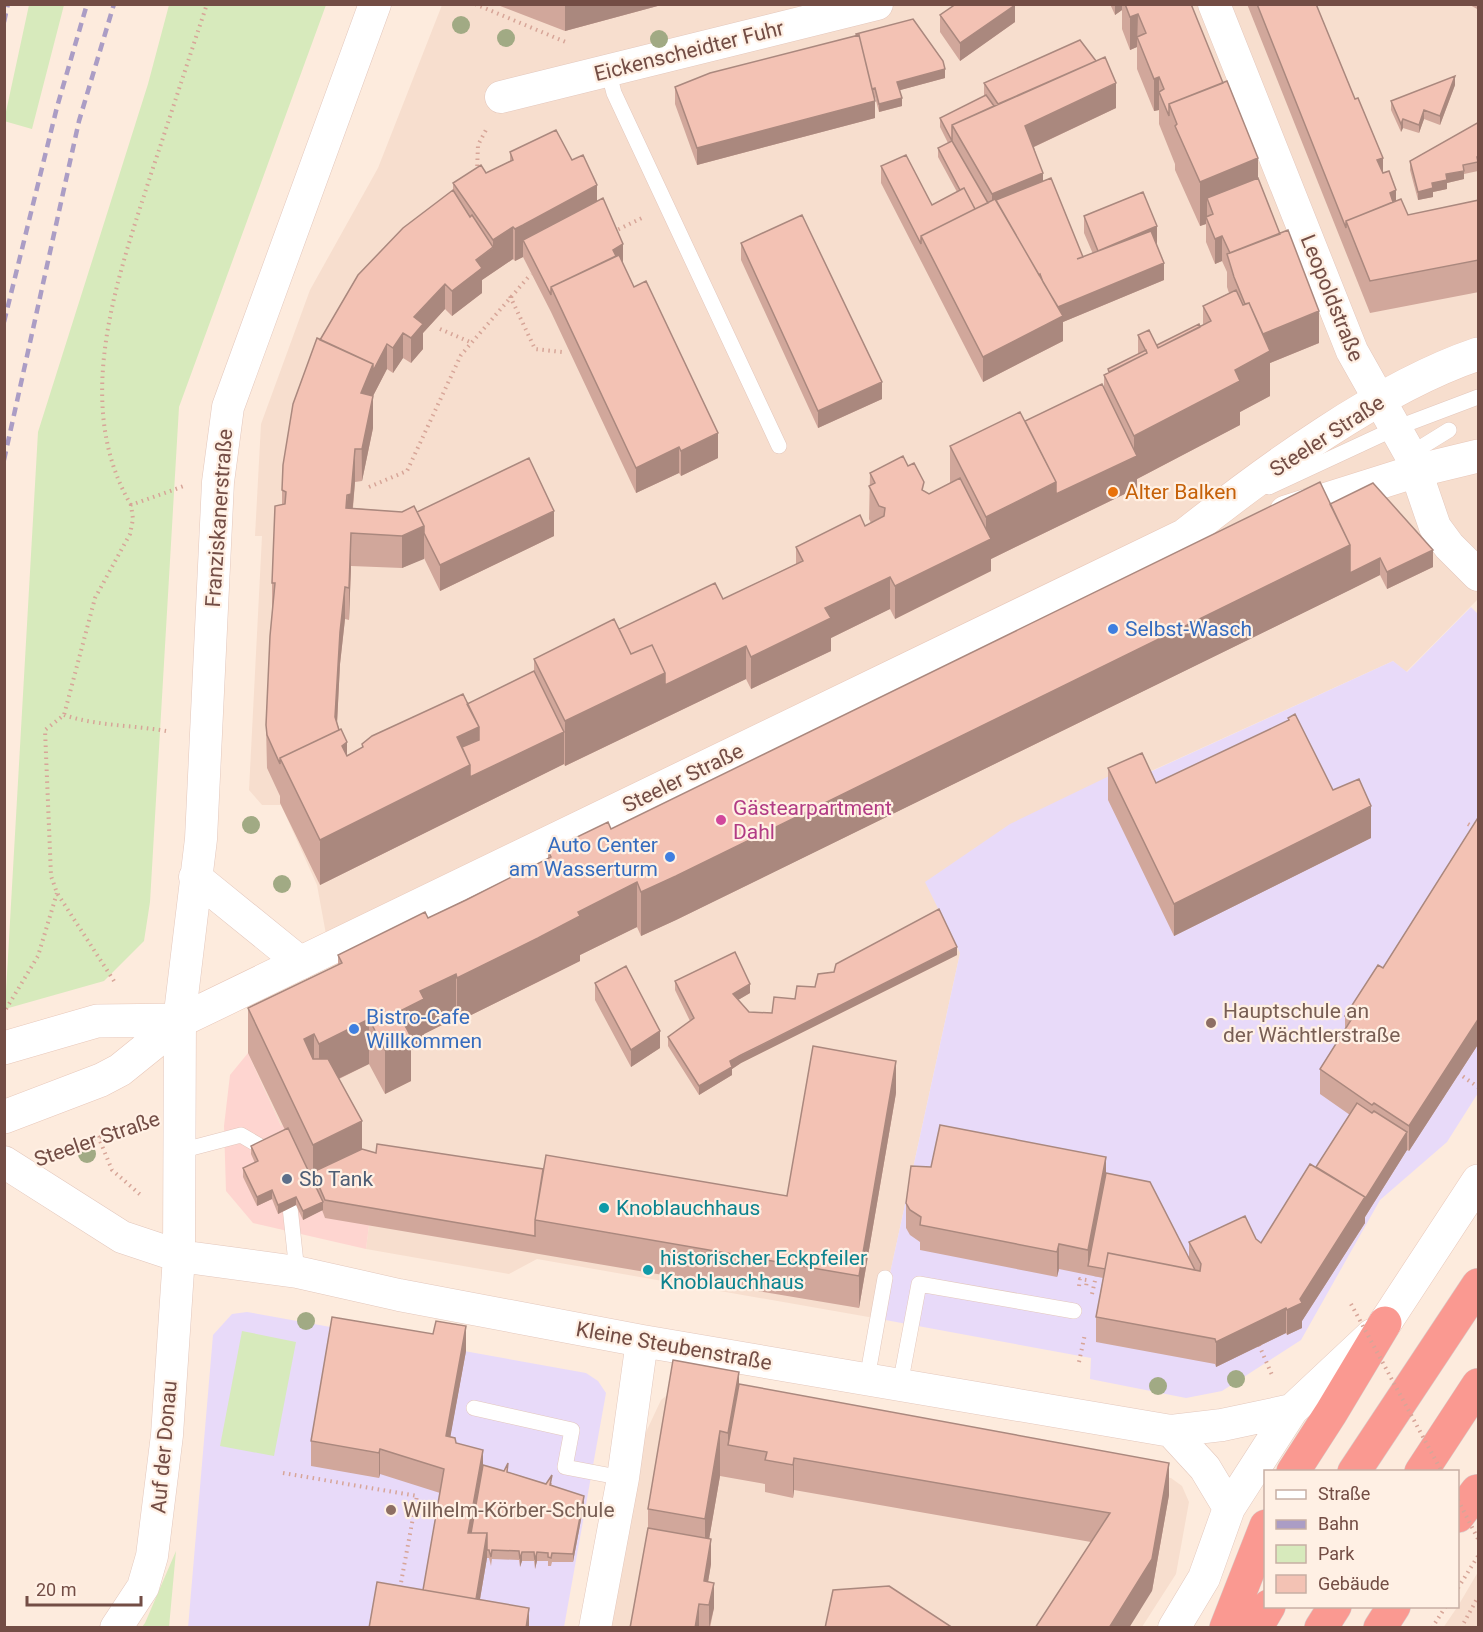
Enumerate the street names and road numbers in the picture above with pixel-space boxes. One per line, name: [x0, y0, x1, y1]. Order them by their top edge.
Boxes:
street label: Eickenscheidter Fuhr: [592, 16, 786, 86]
street label: Leopoldstraße: [1296, 231, 1368, 365]
street label: Steeler Straße: [1265, 390, 1389, 482]
street label: Franziskanerstraße: [201, 428, 237, 608]
street label: Steeler Straße: [619, 738, 747, 818]
street label: Steeler Straße: [31, 1106, 163, 1172]
street label: Kleine Steubenstraße: [574, 1317, 774, 1375]
street label: Auf der Donau: [146, 1380, 182, 1514]

